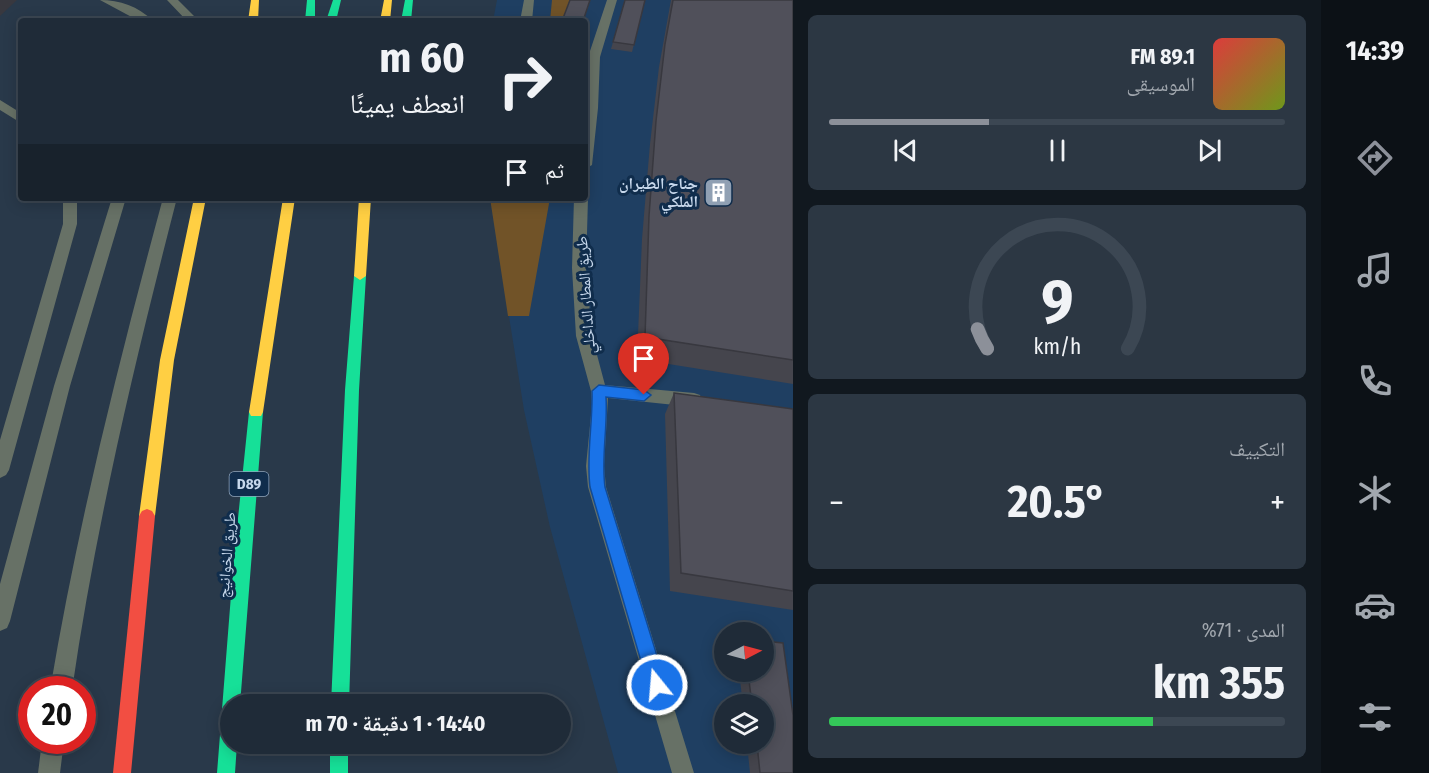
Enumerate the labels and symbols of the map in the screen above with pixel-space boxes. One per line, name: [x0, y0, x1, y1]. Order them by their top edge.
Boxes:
place label: جناح الطيران الملكي: [619, 174, 698, 214]
building icon: جناح الطيران الملكي: [703, 176, 735, 208]
street label: طريق المطار الداخلي: [572, 235, 602, 355]
pin: [618, 333, 669, 395]
road number: D89: [230, 472, 268, 496]
street label: طريق الخوانيج: [213, 511, 241, 599]
north arrow: [714, 622, 774, 682]
position arrow: [625, 653, 689, 717]
speed limit sign: 20: [18, 676, 96, 754]

